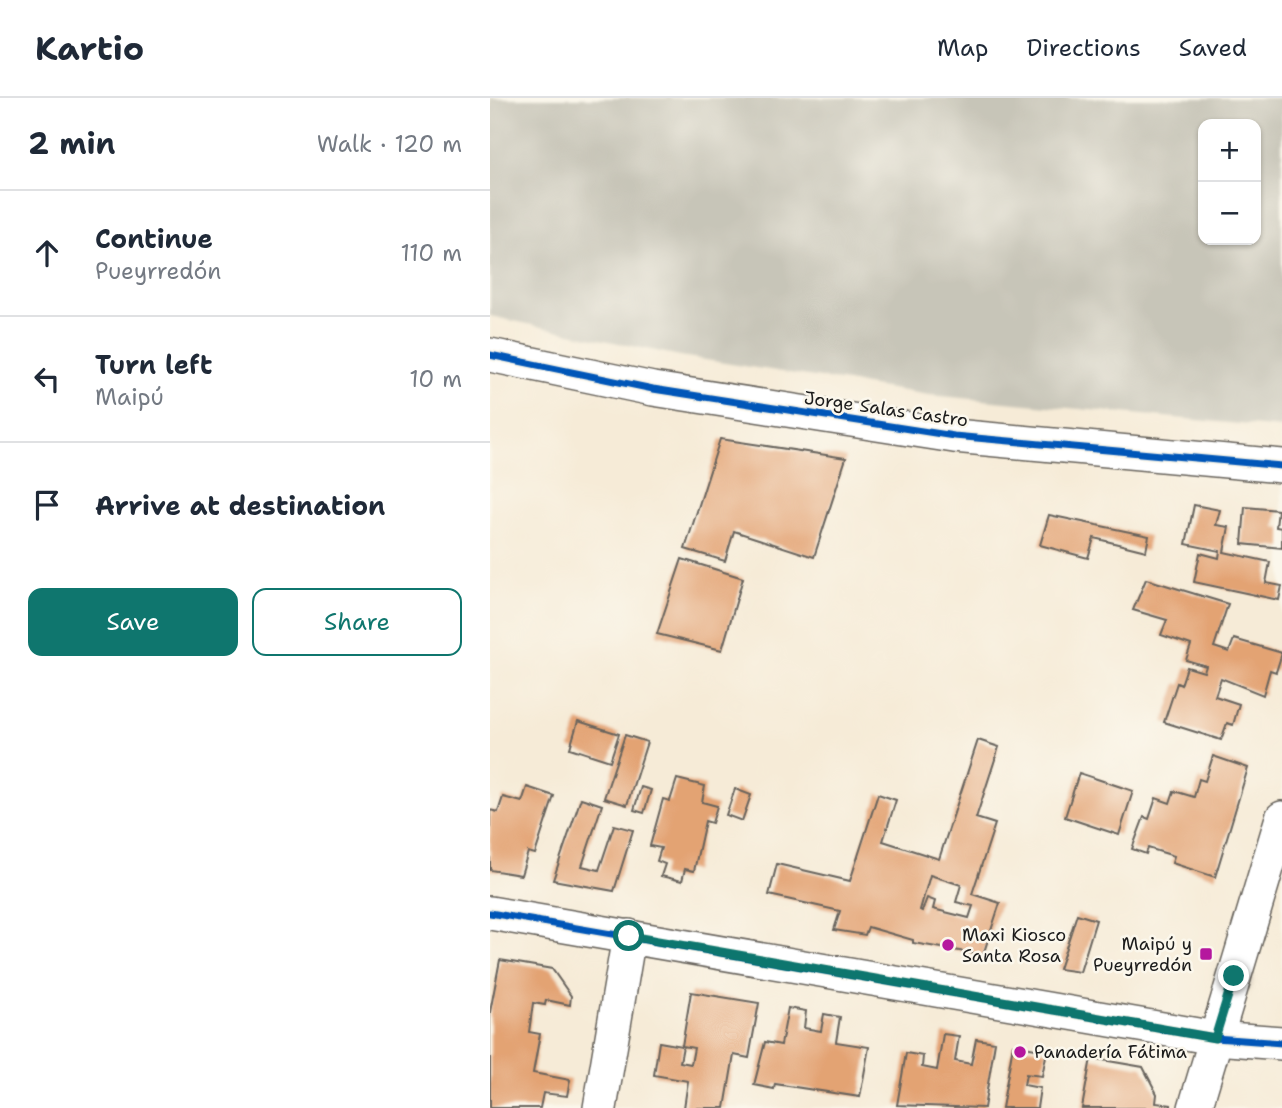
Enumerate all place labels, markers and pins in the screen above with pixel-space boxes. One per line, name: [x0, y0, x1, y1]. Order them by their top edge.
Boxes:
place label: Maxi Kiosco Santa Rosa: [962, 923, 1066, 968]
place label: Maipú y Pueyrredón: [1093, 932, 1192, 977]
marker: Maxi Kiosco Santa Rosa: [940, 937, 956, 953]
marker: Maipú y Pueyrredón: [1198, 946, 1214, 962]
place label: Panadería Fátima: [1034, 1040, 1187, 1064]
marker: Panadería Fátima: [1012, 1044, 1028, 1060]

